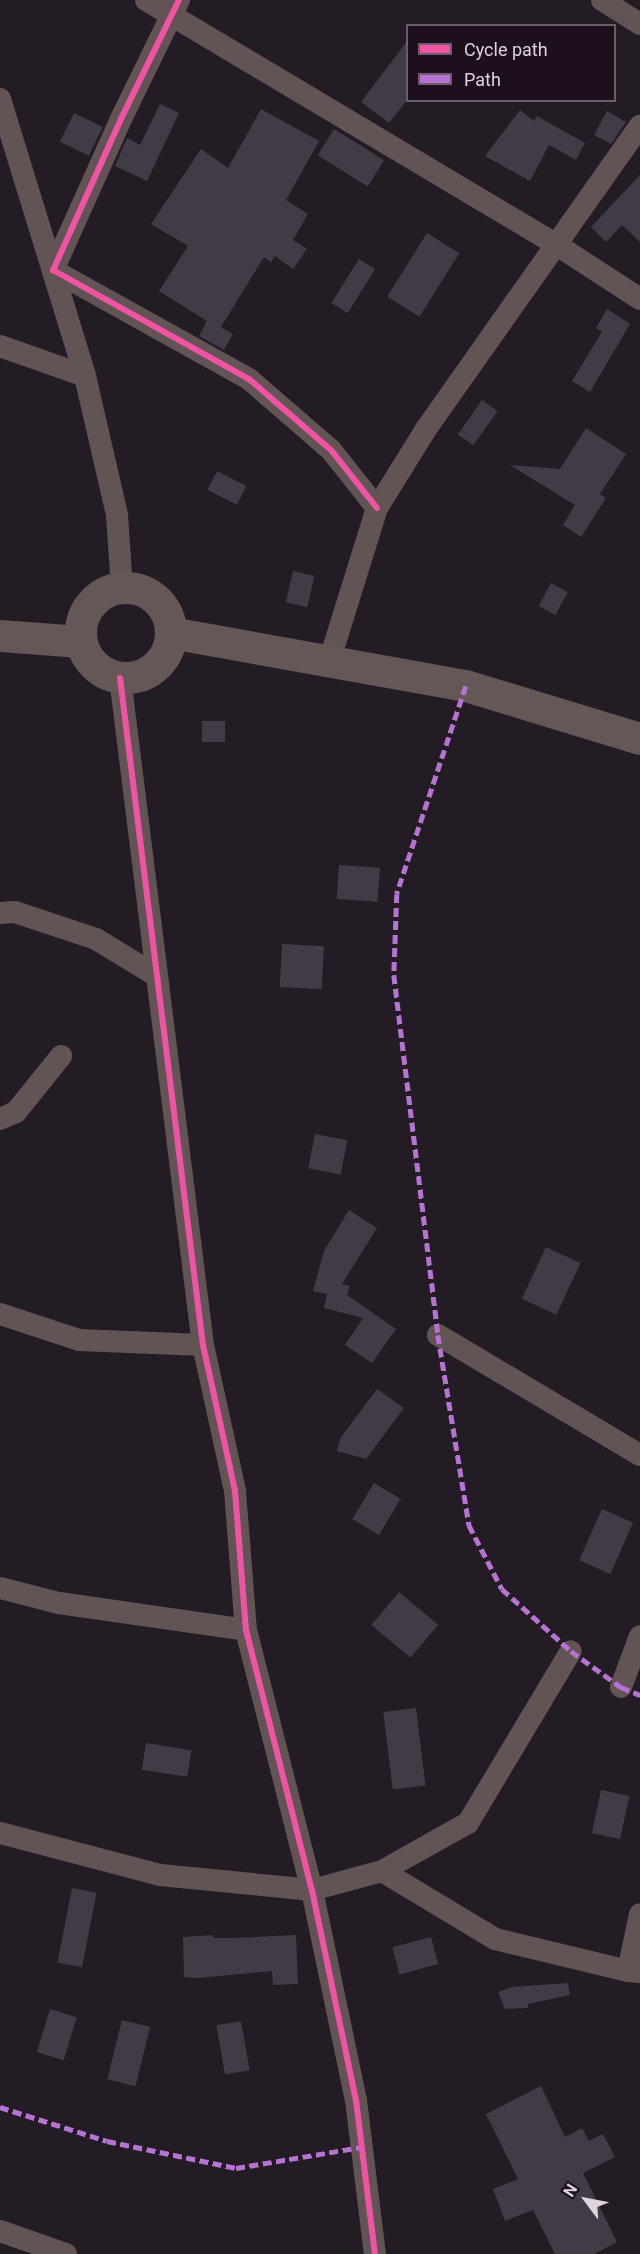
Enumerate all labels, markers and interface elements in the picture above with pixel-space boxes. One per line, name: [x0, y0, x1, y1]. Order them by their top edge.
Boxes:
legend: [406, 24, 616, 102]
text: Cycle path: [464, 39, 548, 60]
text: Path: [464, 69, 501, 90]
north arrow: [556, 2170, 616, 2230]
text: N: [559, 2180, 581, 2200]

